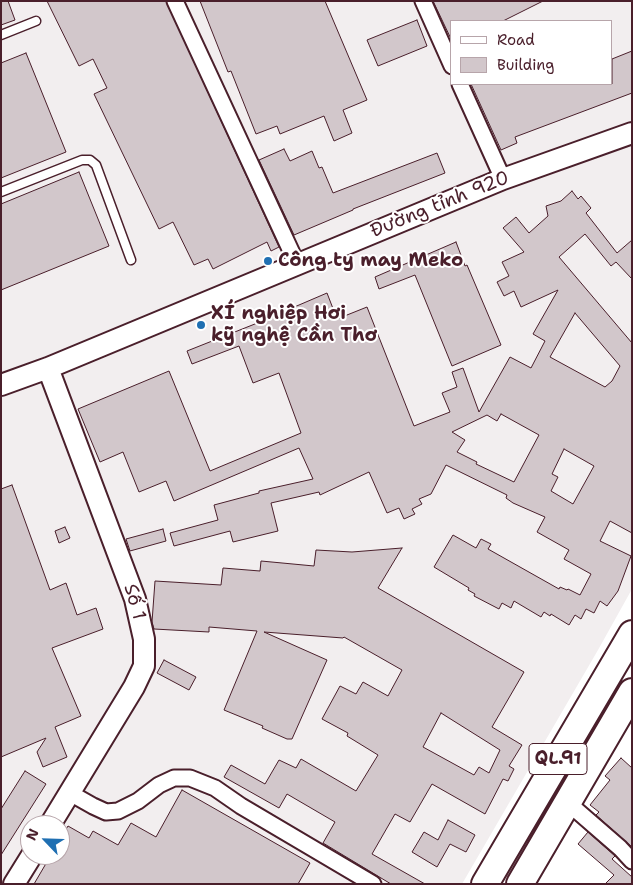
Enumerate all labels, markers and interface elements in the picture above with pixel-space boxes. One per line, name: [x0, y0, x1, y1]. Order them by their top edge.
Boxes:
legend: [450, 20, 613, 85]
text: Road: [497, 30, 535, 50]
text: Building: [497, 55, 554, 75]
street label: Đường tỉnh 920: [367, 167, 513, 243]
place label: Công ty may Meko: [278, 250, 463, 272]
marker: Công ty may Meko: [262, 255, 274, 267]
place label: XÍ nghiệp Hơi kỹ nghệ Cần Thơ: [211, 303, 377, 347]
marker: XÍ nghiệp Hơi kỹ nghệ Cần Thơ: [195, 319, 207, 331]
street label: Số 1: [118, 581, 150, 623]
road number: QL.91: [529, 744, 587, 774]
north arrow: [20, 815, 70, 865]
text: N: [22, 826, 43, 843]

